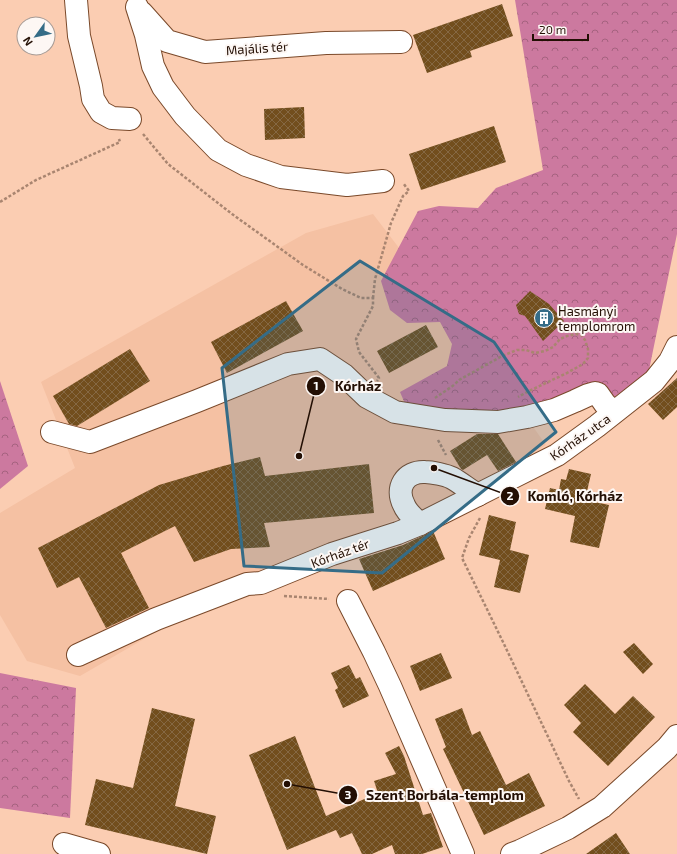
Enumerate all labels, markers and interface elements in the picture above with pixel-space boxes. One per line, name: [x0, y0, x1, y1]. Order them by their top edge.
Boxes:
north arrow: [16, 16, 56, 56]
scale bar: [533, 16, 588, 42]
text: 20 m: [539, 22, 566, 36]
text: N: [20, 35, 35, 49]
street label: Majális tér: [225, 38, 289, 58]
place label: Hasmányi templomrom: [558, 303, 635, 334]
building icon: Hasmányi templomrom: [533, 307, 555, 329]
callout: Kórház: [306, 373, 389, 399]
text: Kórház: [335, 377, 381, 394]
text: 1: [313, 378, 319, 392]
street label: Kórház utca: [547, 410, 613, 464]
callout: Komló, Kórház: [500, 483, 631, 509]
text: Komló, Kórház: [527, 487, 623, 504]
text: 2: [507, 488, 514, 502]
street label: Kórház tér: [308, 535, 372, 571]
callout: Szent Borbála-templom: [338, 782, 532, 808]
text: Szent Borbála-templom: [366, 786, 524, 803]
text: 3: [345, 787, 352, 801]

